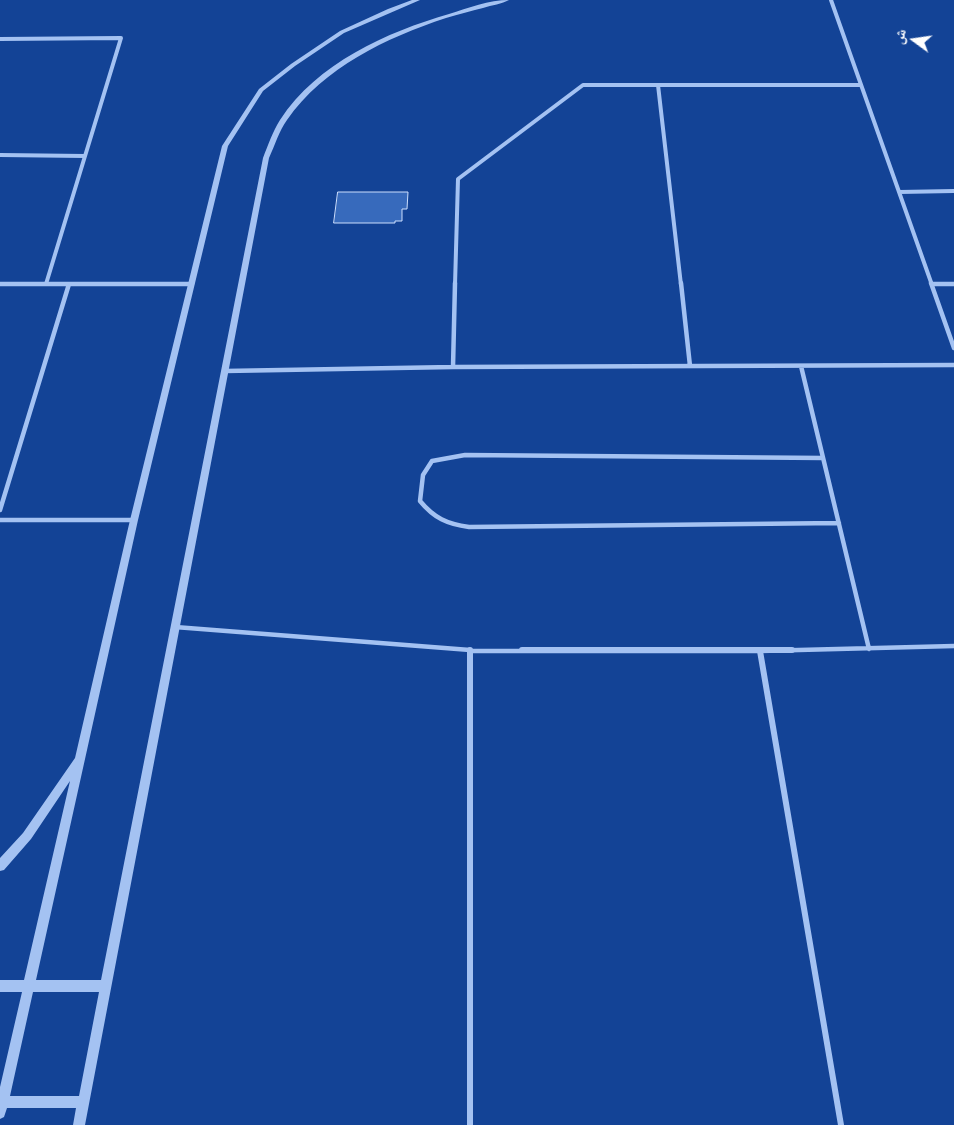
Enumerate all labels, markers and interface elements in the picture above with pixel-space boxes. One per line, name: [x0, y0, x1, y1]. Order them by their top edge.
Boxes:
north arrow: [889, 15, 939, 65]
text: ش: [889, 27, 910, 46]

